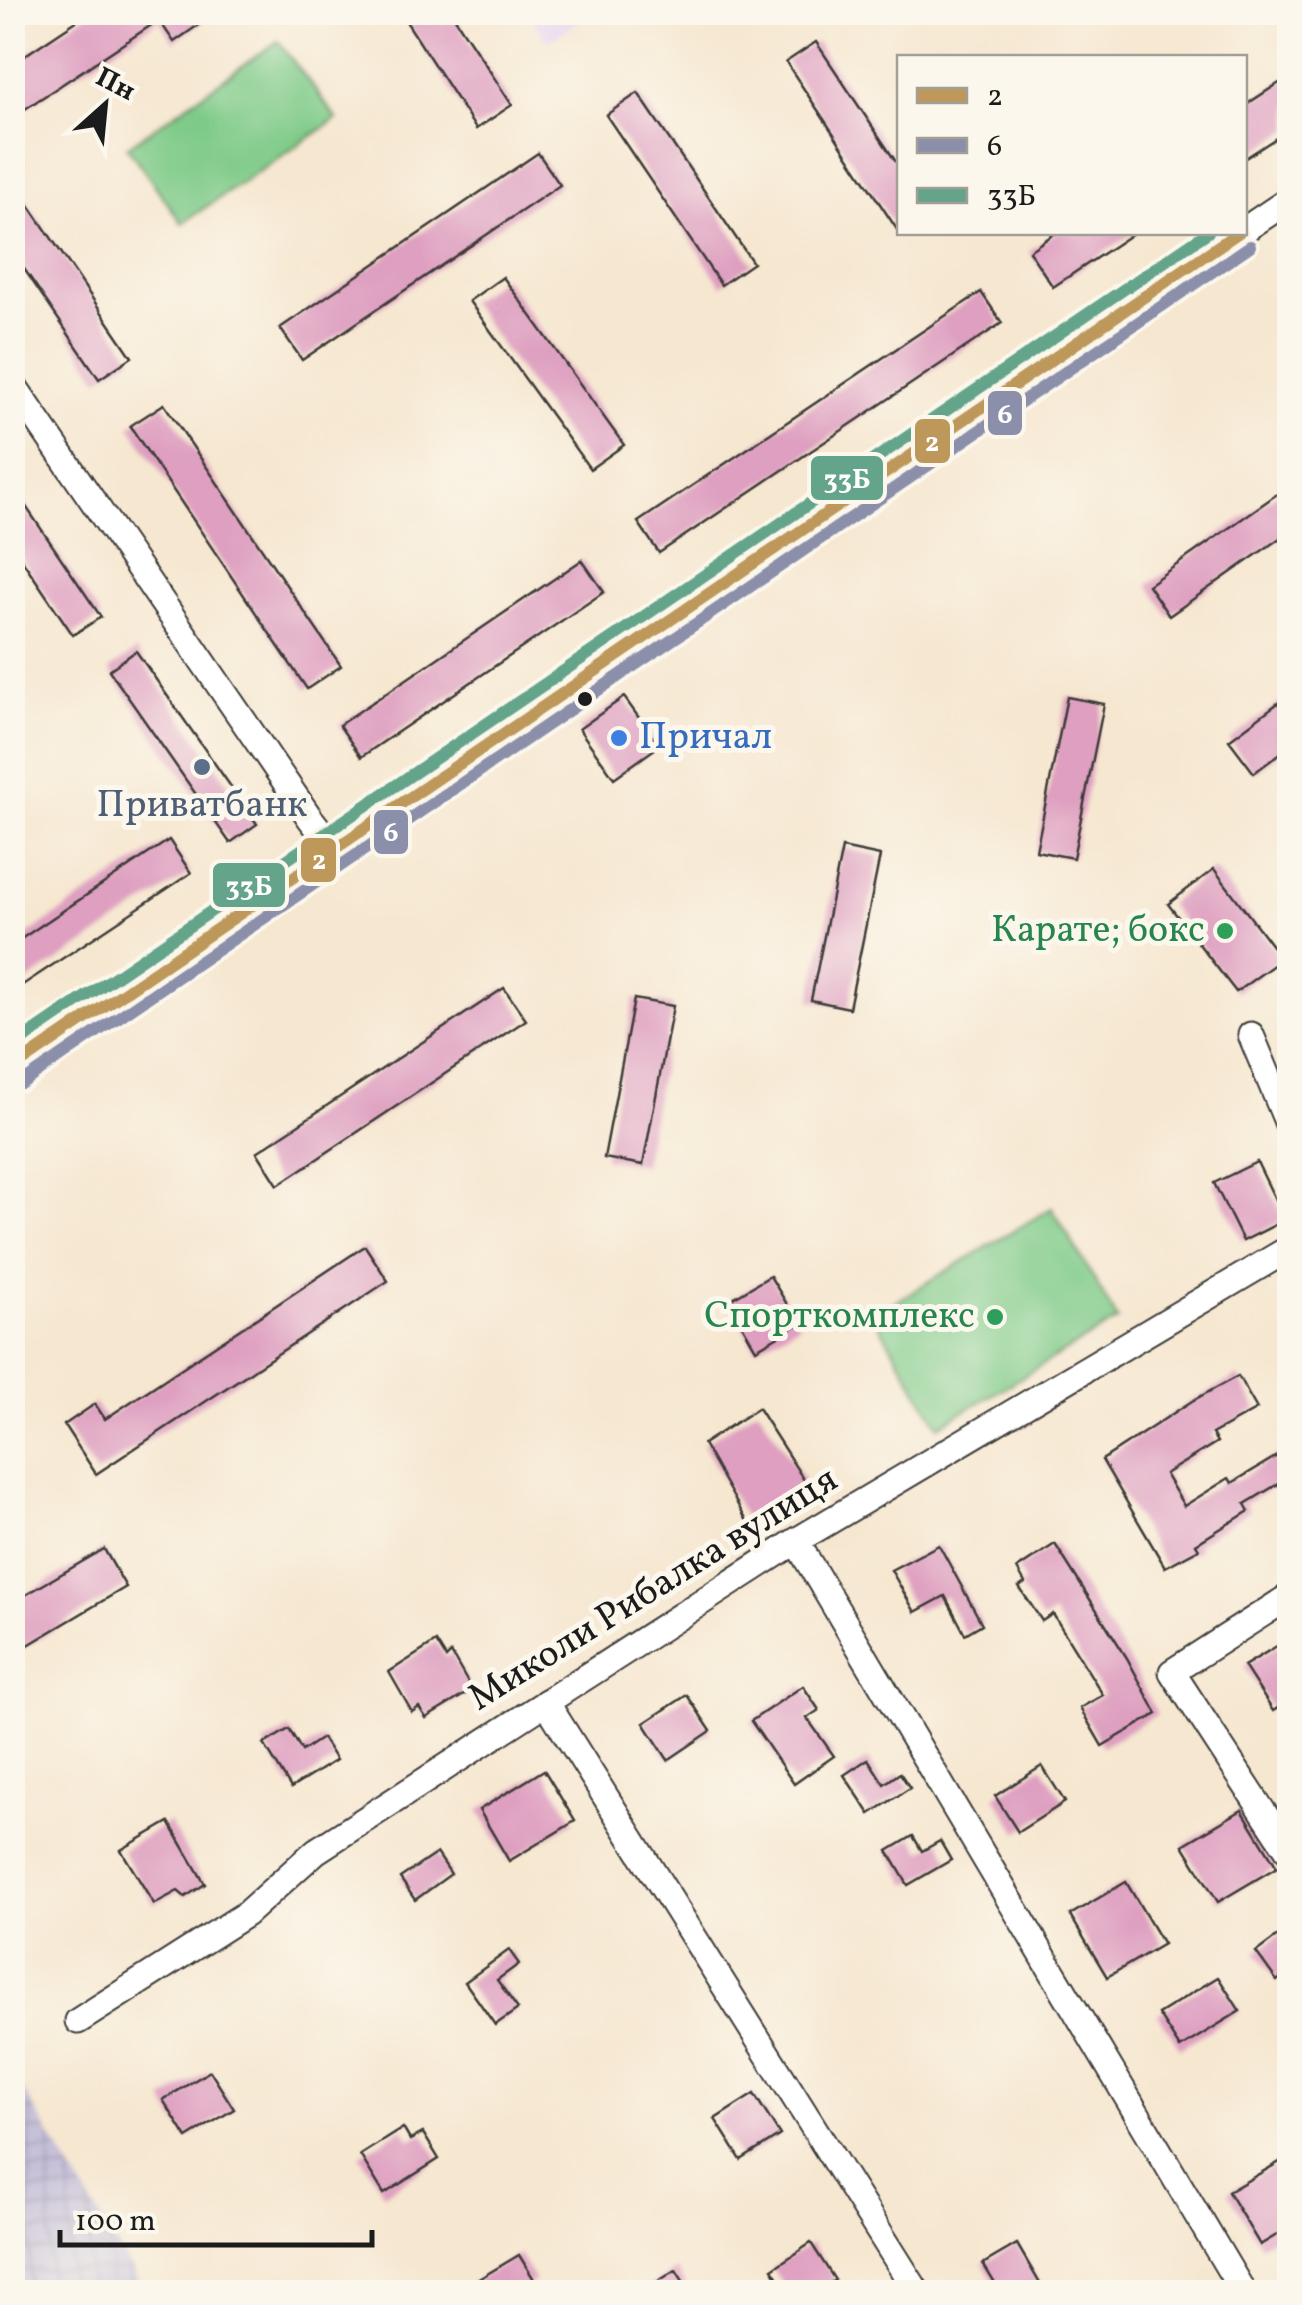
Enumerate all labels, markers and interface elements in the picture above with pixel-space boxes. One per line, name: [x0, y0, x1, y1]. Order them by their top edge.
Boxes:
north arrow: [55, 55, 155, 155]
legend: [897, 55, 1247, 235]
text: Пн: [89, 59, 142, 111]
text: 2: [987, 76, 1003, 118]
text: 6: [987, 126, 1002, 168]
text: 33Б: [987, 176, 1036, 218]
line badge: 6: [986, 389, 1024, 437]
text: 6: [997, 396, 1013, 435]
line badge: 2: [913, 417, 952, 465]
text: 2: [925, 424, 939, 463]
line badge: 33Б: [809, 454, 885, 502]
text: 33Б: [823, 461, 871, 500]
unlabelled marker: [575, 689, 595, 709]
place label: Причал: [639, 712, 772, 765]
marker: Причал: [608, 727, 630, 749]
marker: Приватбанк: [191, 756, 213, 778]
place label: Приватбанк: [96, 780, 308, 833]
line badge: 6: [372, 808, 410, 856]
text: 6: [383, 814, 399, 853]
line badge: 2: [299, 836, 338, 884]
text: 2: [312, 842, 326, 881]
line badge: 33Б: [211, 861, 287, 909]
text: 33Б: [225, 868, 273, 907]
place label: Карате; бокс: [991, 905, 1205, 958]
marker: Карате; бокс: [1214, 920, 1236, 942]
place label: Спорткомплекс: [704, 1291, 975, 1344]
marker: Спорткомплекс: [984, 1306, 1006, 1328]
street label: Миколи Рибалка вулиця: [459, 1455, 849, 1725]
scale bar: [60, 2185, 372, 2247]
text: 100 m: [75, 2201, 156, 2243]

